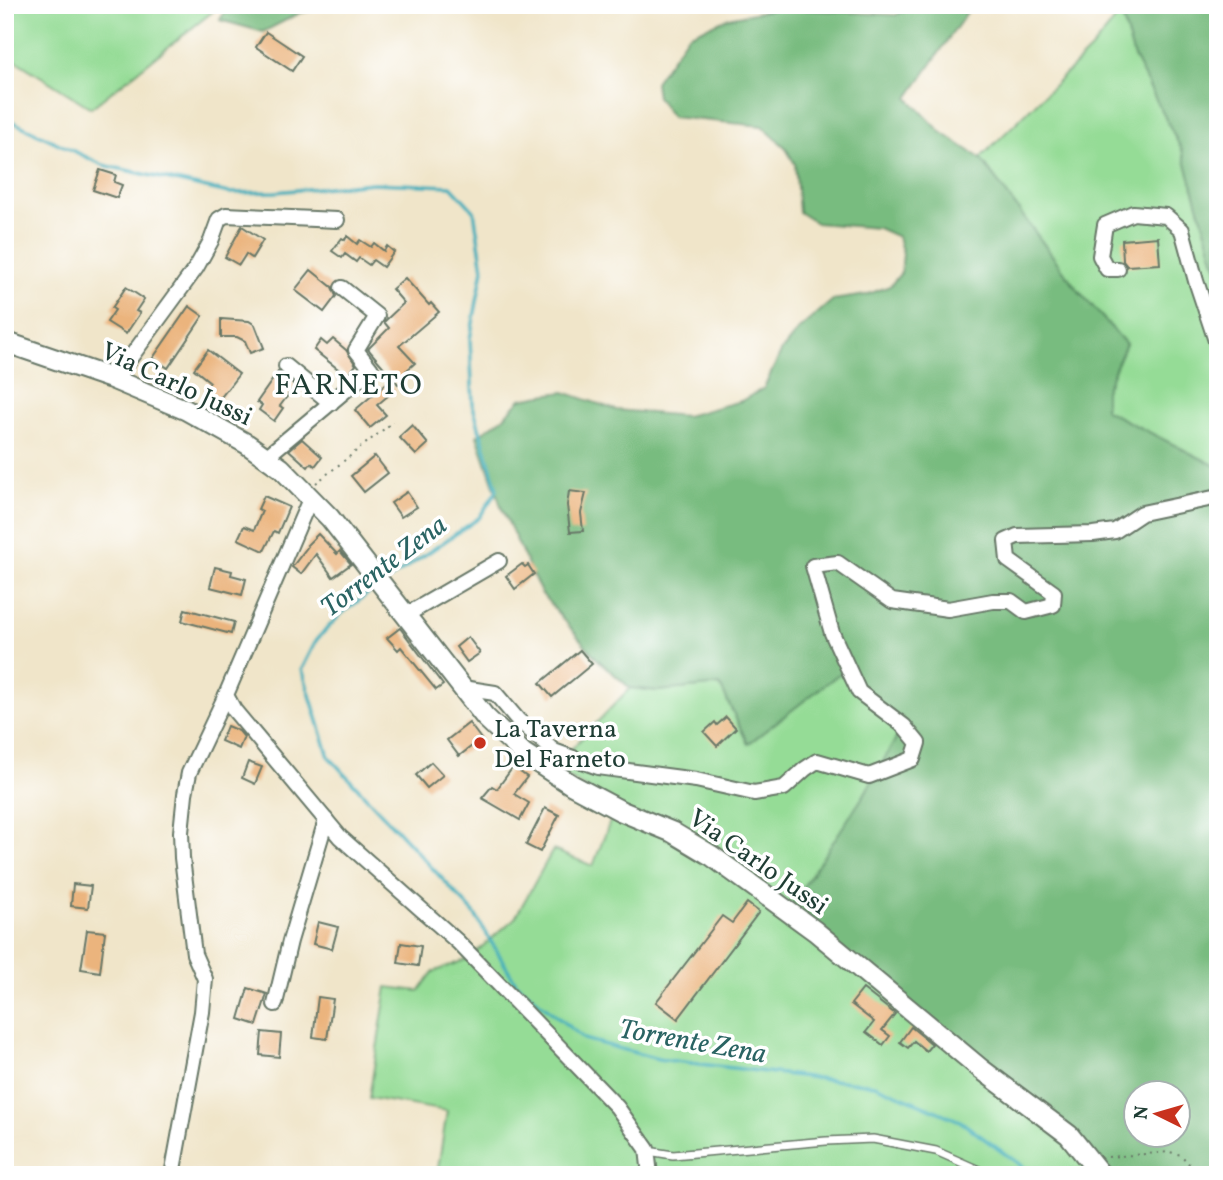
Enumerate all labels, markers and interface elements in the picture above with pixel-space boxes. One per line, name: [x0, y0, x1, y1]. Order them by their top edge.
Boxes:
street label: Via Carlo Jussi: [94, 334, 258, 436]
district label: FARNETO: [274, 365, 424, 407]
water label: Torrente Zena: [313, 507, 456, 627]
place label: La Taverna Del Farneto: [494, 712, 626, 778]
marker: La Taverna Del Farneto: [472, 735, 488, 751]
street label: Via Carlo Jussi: [681, 801, 835, 924]
water label: Torrente Zena: [616, 1010, 769, 1075]
north arrow: [1122, 1078, 1192, 1148]
text: N: [1129, 1104, 1156, 1121]

